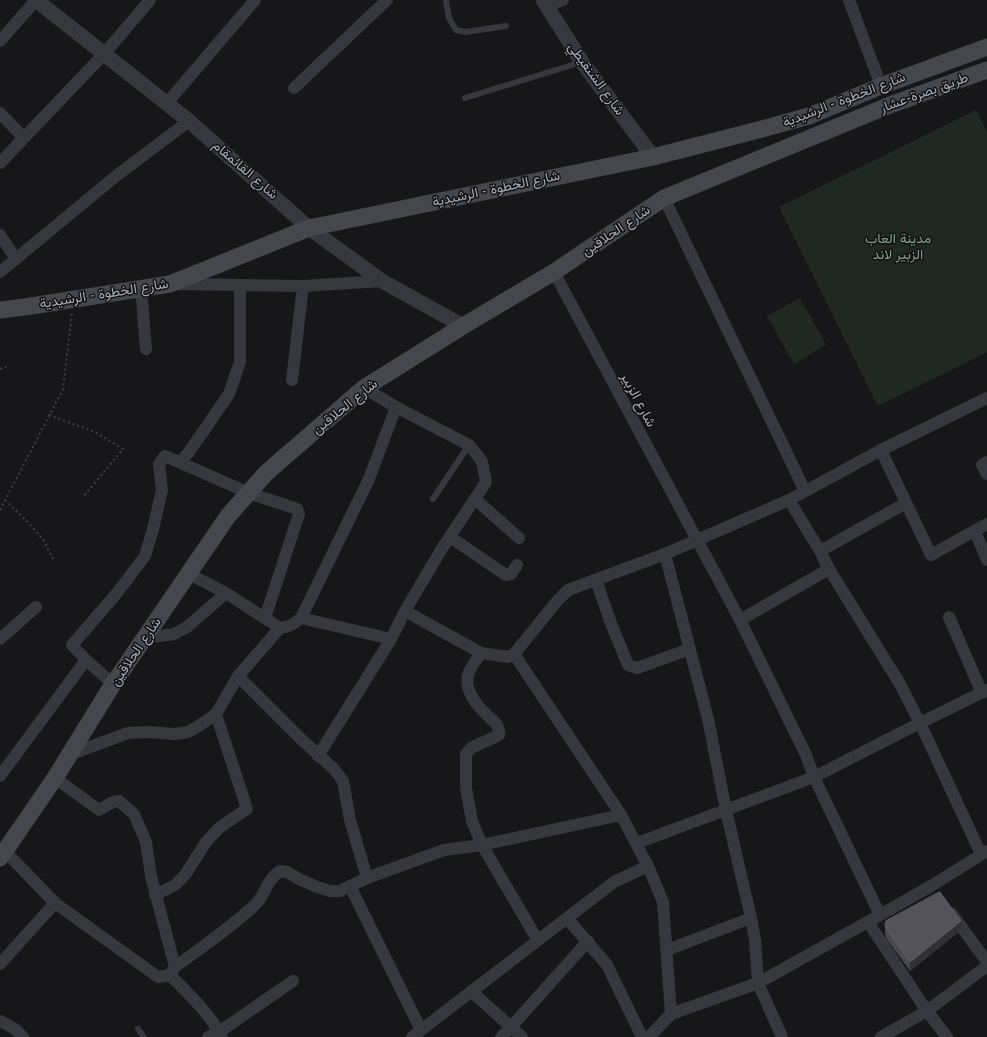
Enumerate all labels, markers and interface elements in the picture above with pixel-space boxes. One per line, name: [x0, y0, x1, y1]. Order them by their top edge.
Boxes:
street label: شارع الشنقيطي: [564, 39, 628, 119]
street label: شارع الخطوة - الرشيدية: [780, 69, 908, 131]
street label: طريق بصرة-عشار: [877, 69, 971, 117]
street label: شارع القائمقام: [209, 137, 281, 203]
street label: شارع الخطوة - الرشيدية: [431, 167, 561, 211]
street label: شارع الحلاقين: [578, 202, 654, 260]
park label: مدينة العاب الزبير لاند: [865, 231, 931, 264]
street label: شارع الخطوة - الرشيدية: [38, 276, 170, 312]
street label: شارع الزبير: [617, 370, 659, 430]
street label: شارع الحلاقين: [309, 376, 381, 438]
street label: شارع الحلاقين: [107, 614, 165, 690]

